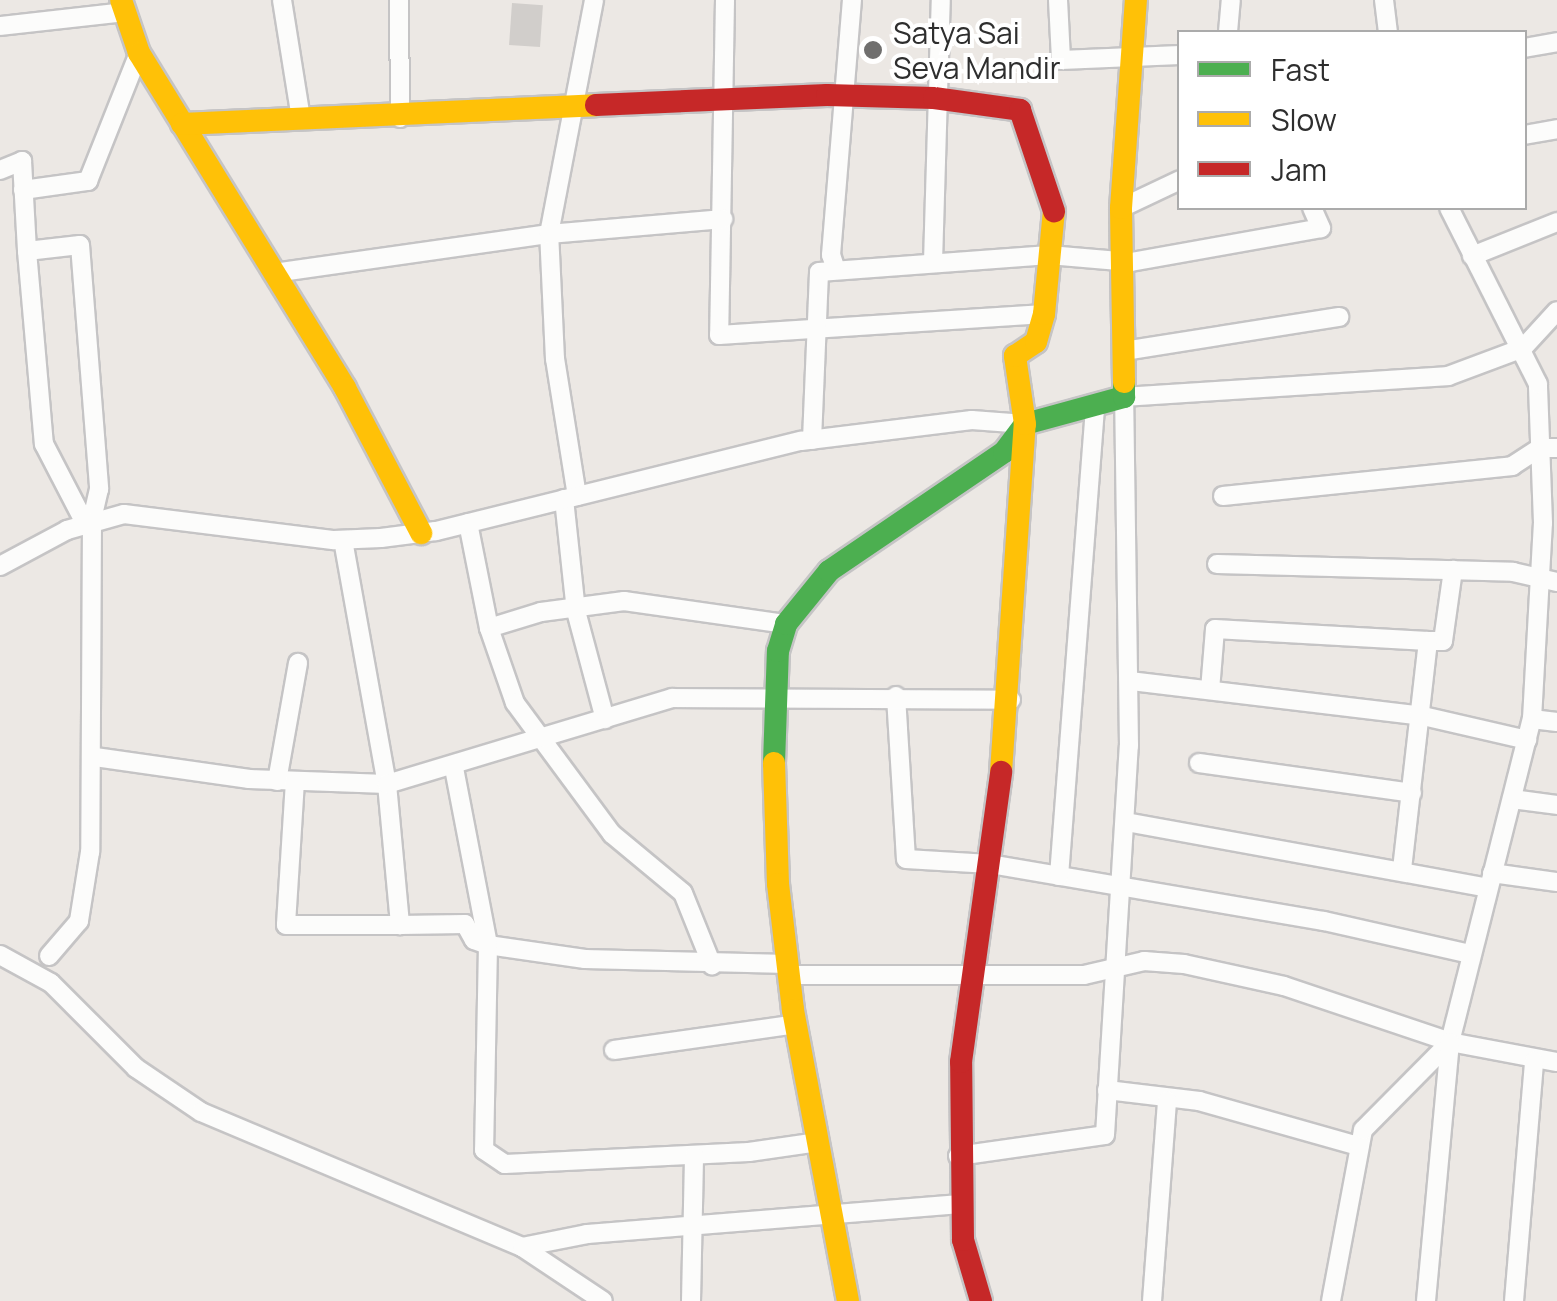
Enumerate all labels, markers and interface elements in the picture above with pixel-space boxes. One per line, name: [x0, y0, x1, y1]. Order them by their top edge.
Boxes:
place label: Satya Sai Seva Mandir: [893, 15, 1061, 86]
legend: [1177, 30, 1527, 210]
marker: Satya Sai Seva Mandir: [862, 39, 884, 61]
text: Fast: [1271, 49, 1330, 90]
text: Slow: [1271, 99, 1337, 140]
text: Jam: [1271, 149, 1327, 190]

